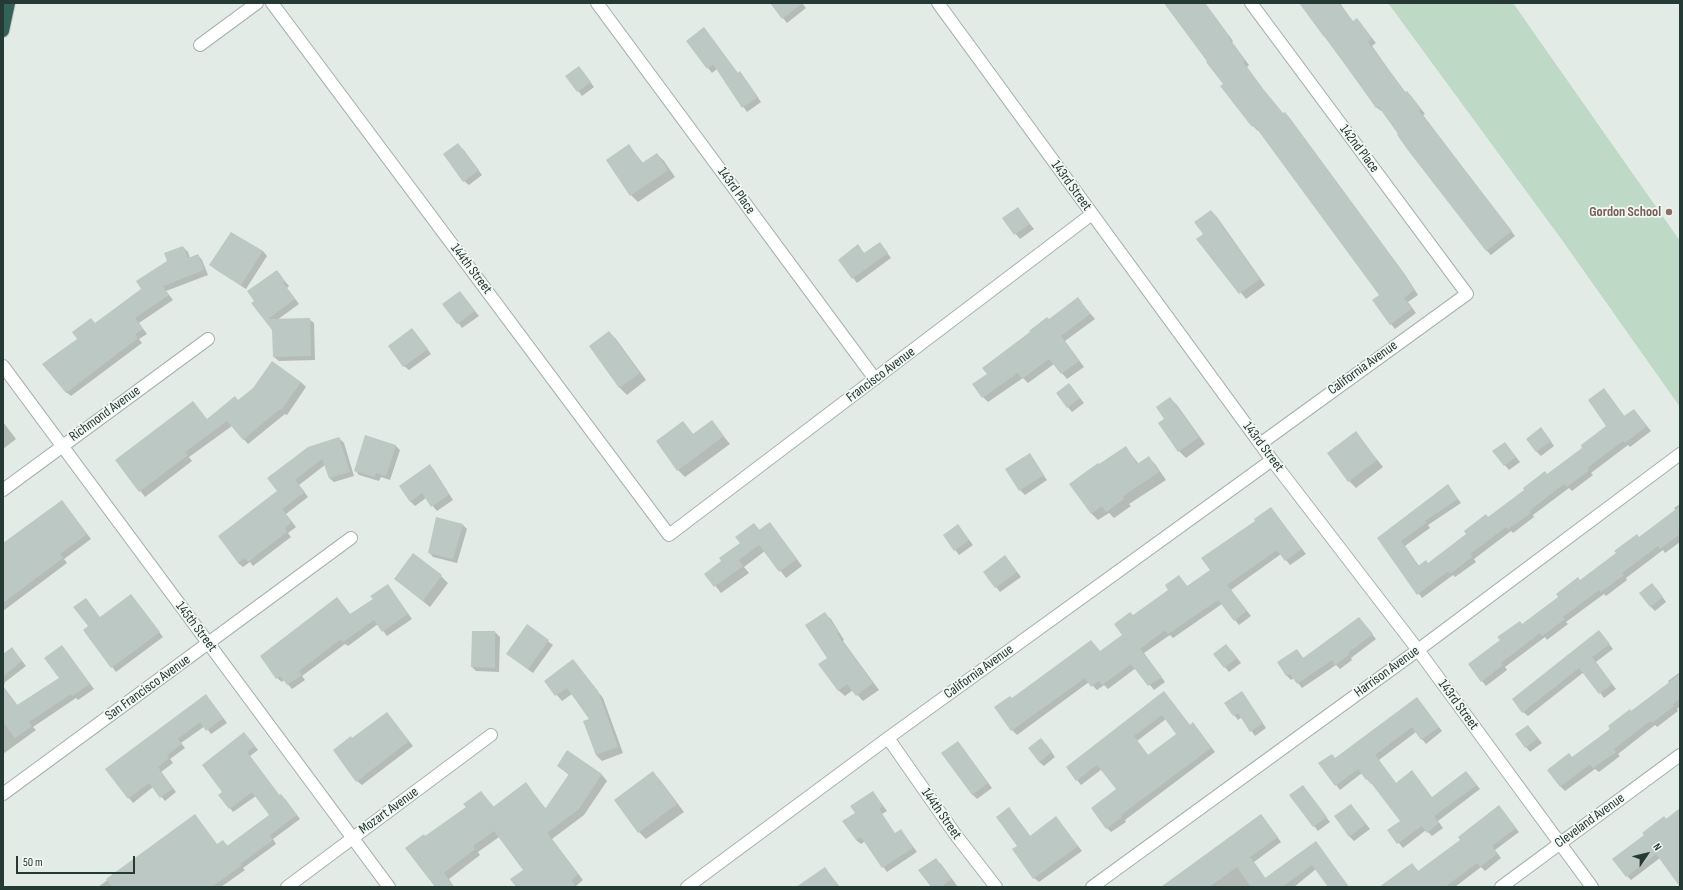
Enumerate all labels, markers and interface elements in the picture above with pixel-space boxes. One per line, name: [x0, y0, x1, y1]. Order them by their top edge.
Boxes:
street label: 142nd Place: [1336, 122, 1382, 176]
street label: 143rd Street: [1047, 158, 1095, 214]
street label: 143rd Place: [713, 164, 759, 218]
place label: Gordon School: [1589, 204, 1661, 220]
marker: Gordon School: [1664, 207, 1674, 217]
street label: 144th Street: [447, 241, 495, 297]
street label: California Avenue: [1325, 337, 1401, 399]
street label: Francisco Avenue: [843, 344, 919, 406]
street label: Richmond Avenue: [66, 383, 144, 445]
street label: 143rd Street: [1239, 419, 1287, 475]
street label: 145th Street: [172, 599, 220, 655]
street label: California Avenue: [941, 641, 1017, 703]
street label: Harrison Avenue: [1351, 643, 1423, 701]
street label: San Francisco Avenue: [102, 651, 194, 725]
street label: 143rd Street: [1434, 677, 1482, 733]
street label: Mozart Avenue: [356, 784, 422, 838]
street label: 144th Street: [917, 785, 965, 843]
street label: Cleveland Avenue: [1552, 790, 1628, 852]
north arrow: [1627, 834, 1667, 874]
text: N: [1650, 841, 1664, 853]
scale bar: [18, 848, 137, 874]
text: 50 m: [23, 855, 43, 870]

